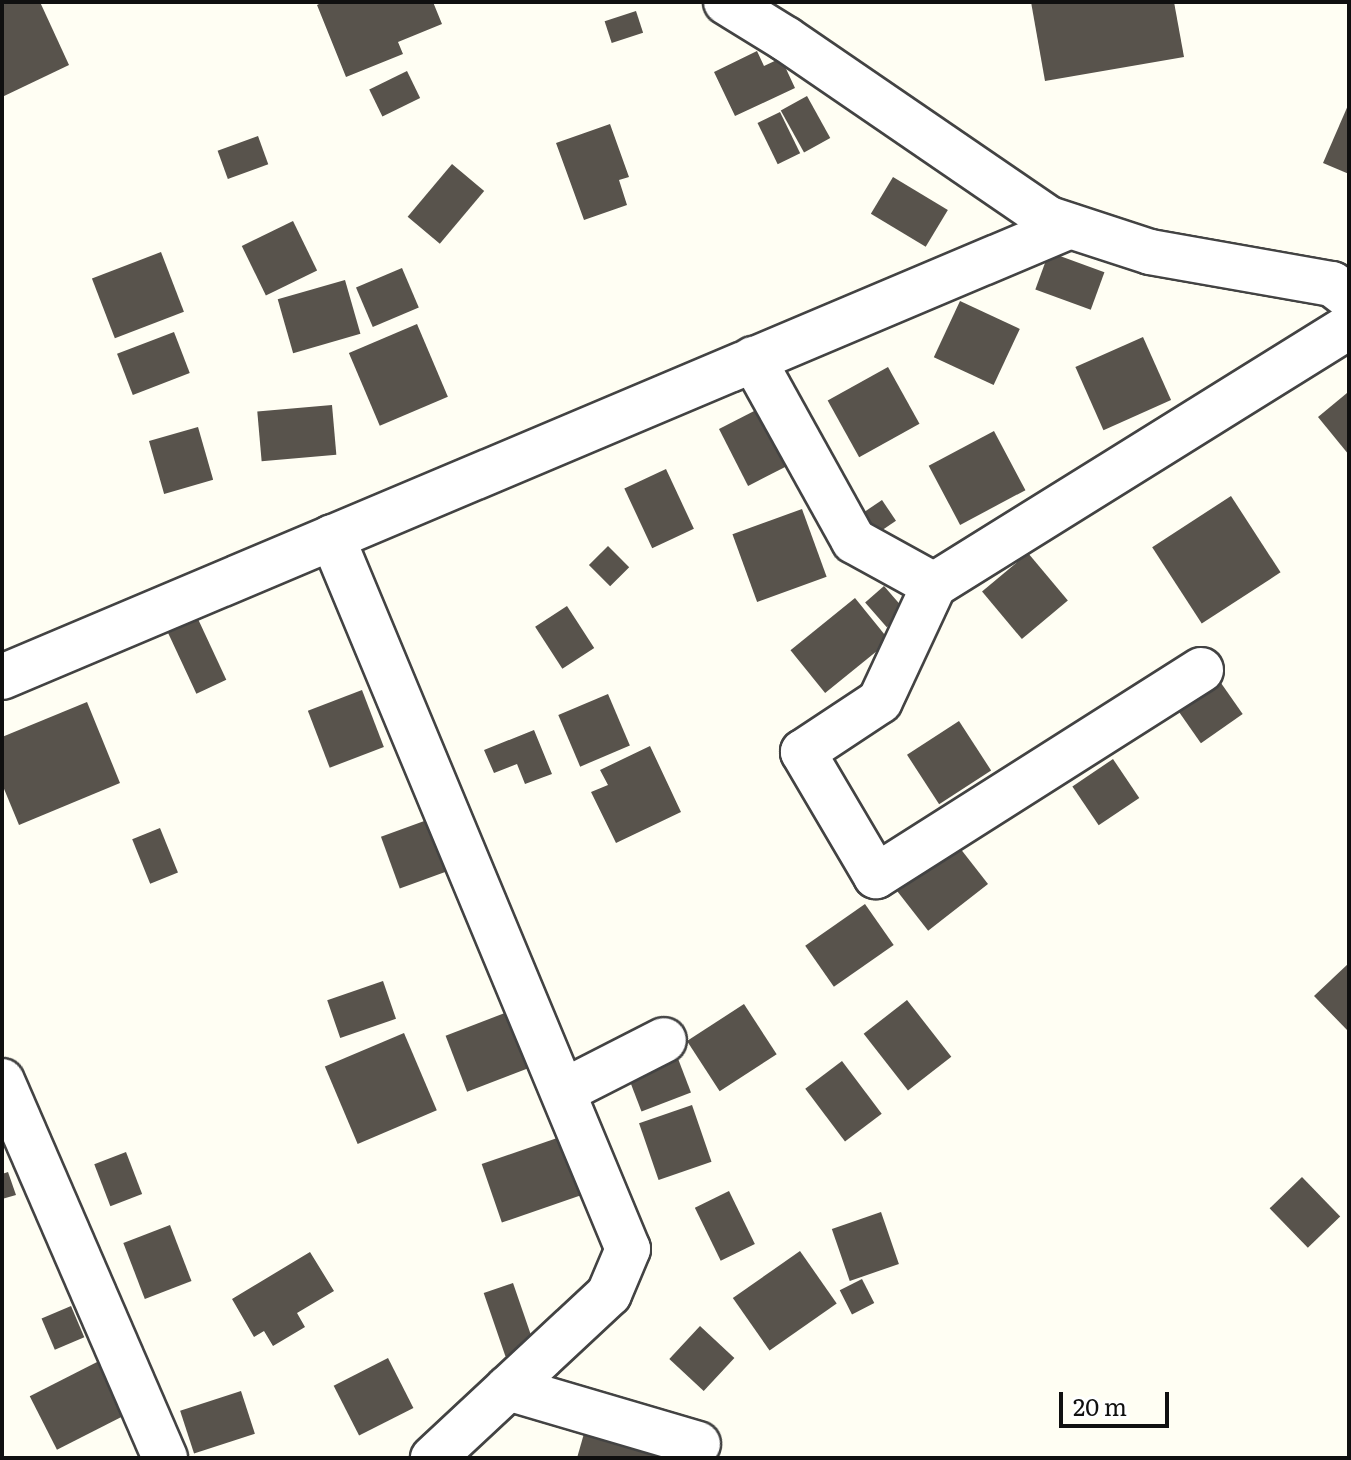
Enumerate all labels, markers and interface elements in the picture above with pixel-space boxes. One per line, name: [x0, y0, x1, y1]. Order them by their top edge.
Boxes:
scale bar: [1063, 1376, 1173, 1426]
text: 20 m: [1073, 1388, 1127, 1423]

